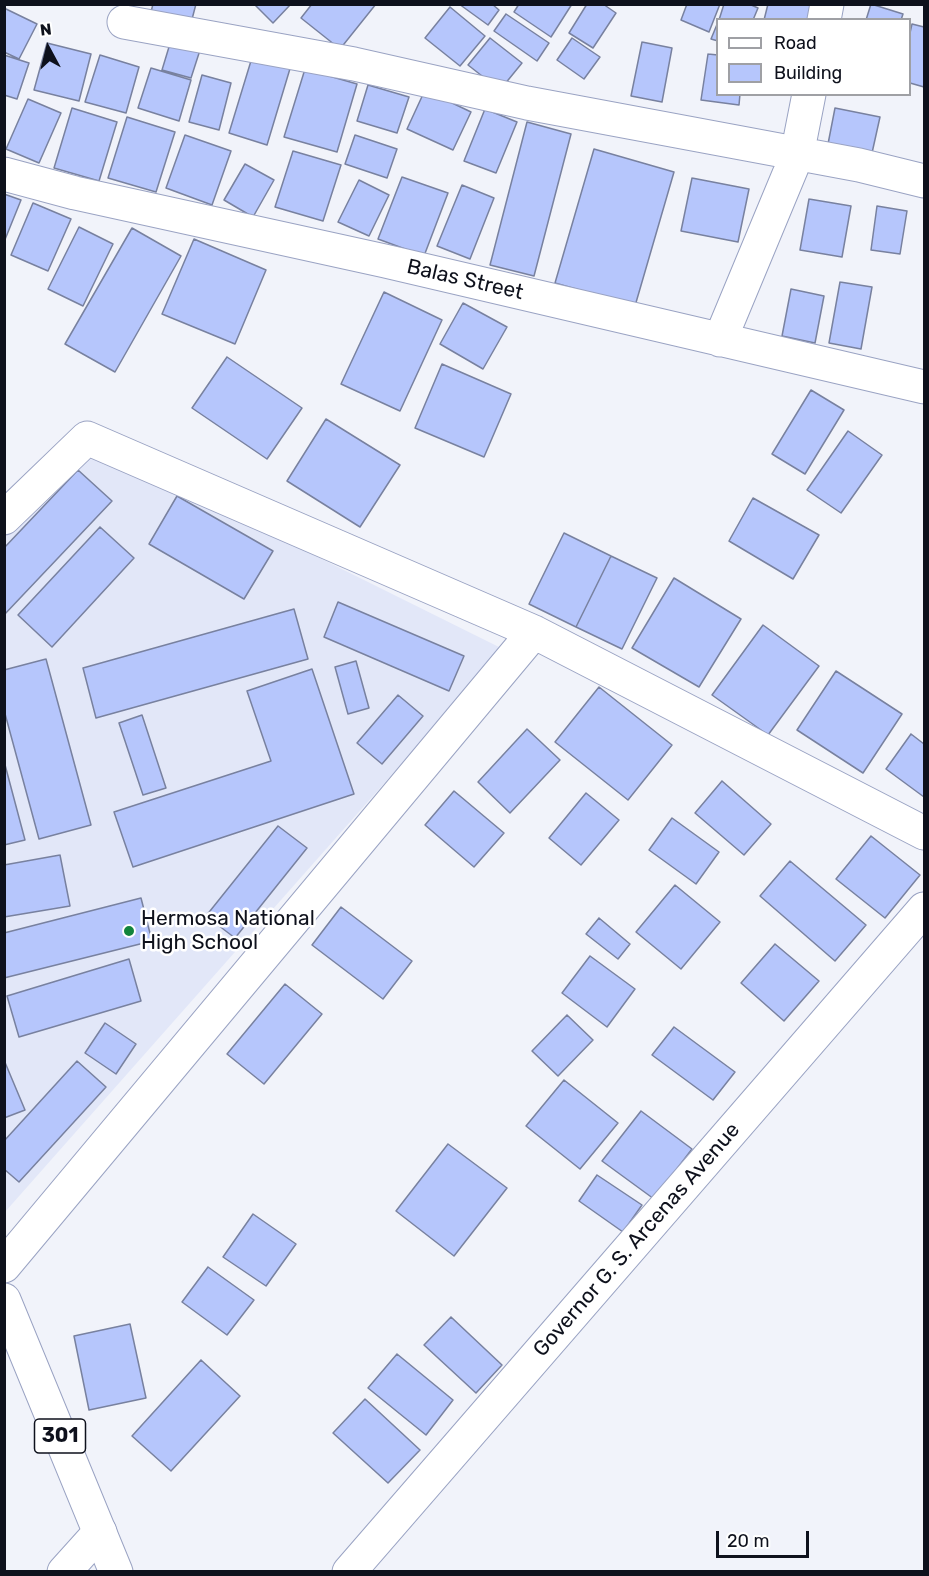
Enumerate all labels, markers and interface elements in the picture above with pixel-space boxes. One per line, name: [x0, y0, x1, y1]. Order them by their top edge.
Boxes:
north arrow: [18, 18, 78, 78]
legend: [716, 18, 911, 96]
text: N: [39, 20, 53, 40]
text: Road: [774, 32, 817, 54]
text: Building: [774, 62, 842, 84]
street label: Balas Street: [404, 254, 526, 306]
place label: Hermosa National High School: [141, 906, 315, 956]
marker: Hermosa National High School: [122, 924, 136, 938]
street label: Governor G. S. Arcenas Avenue: [529, 1118, 745, 1362]
road number: 301: [34, 1419, 86, 1453]
scale bar: [719, 1519, 812, 1557]
text: 20 m: [727, 1530, 769, 1552]

